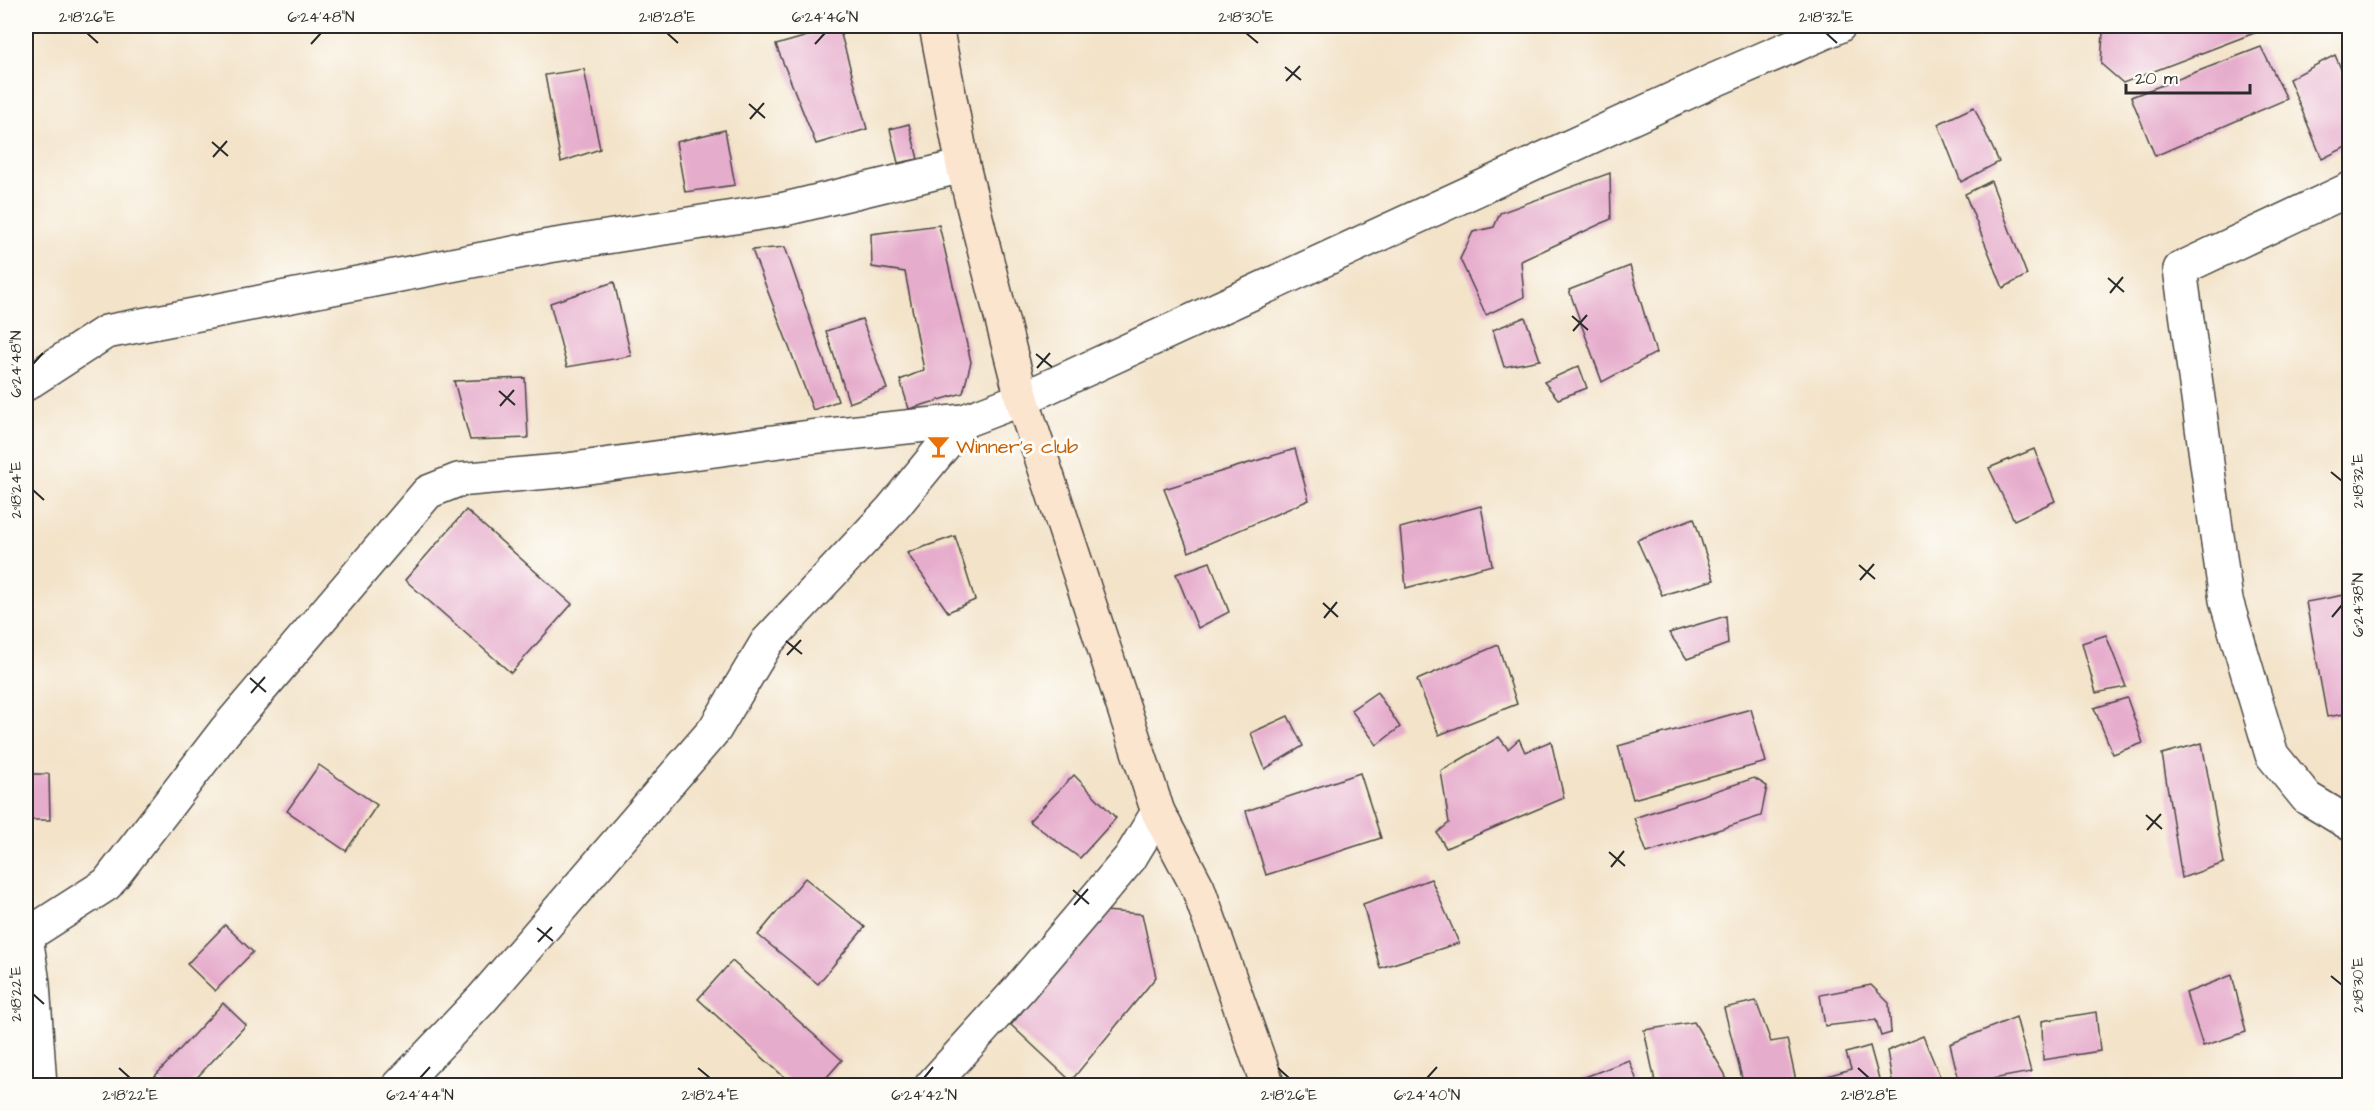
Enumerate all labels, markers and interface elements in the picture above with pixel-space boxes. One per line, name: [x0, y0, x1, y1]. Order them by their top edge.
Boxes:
text: 2°18'26"E: [59, 7, 115, 28]
text: 6°24'48"N: [288, 7, 354, 28]
text: 2°18'28"E: [639, 7, 695, 28]
text: 6°24'46"N: [792, 7, 858, 28]
text: 2°18'30"E: [1218, 7, 1274, 28]
text: 2°18'32"E: [1799, 7, 1853, 28]
scale bar: [2126, 57, 2250, 95]
text: 20 m: [2135, 66, 2178, 91]
text: 6°24'48"N: [6, 331, 27, 397]
place label: Winner's club: [956, 433, 1078, 461]
bar icon: Winner's club: [925, 434, 951, 460]
text: 2°18'32"E: [2348, 454, 2369, 508]
text: 2°18'24"E: [6, 461, 27, 519]
text: 6°24'38"N: [2348, 573, 2369, 637]
text: 2°18'30"E: [2348, 957, 2369, 1013]
text: 2°18'22"E: [6, 966, 27, 1022]
text: 2°18'22"E: [102, 1085, 158, 1106]
text: 6°24'44"N: [386, 1085, 454, 1106]
text: 2°18'24"E: [681, 1085, 739, 1106]
text: 6°24'42"N: [891, 1085, 957, 1106]
text: 2°18'26"E: [1261, 1085, 1317, 1106]
text: 6°24'40"N: [1394, 1085, 1460, 1106]
text: 2°18'28"E: [1841, 1085, 1897, 1106]

